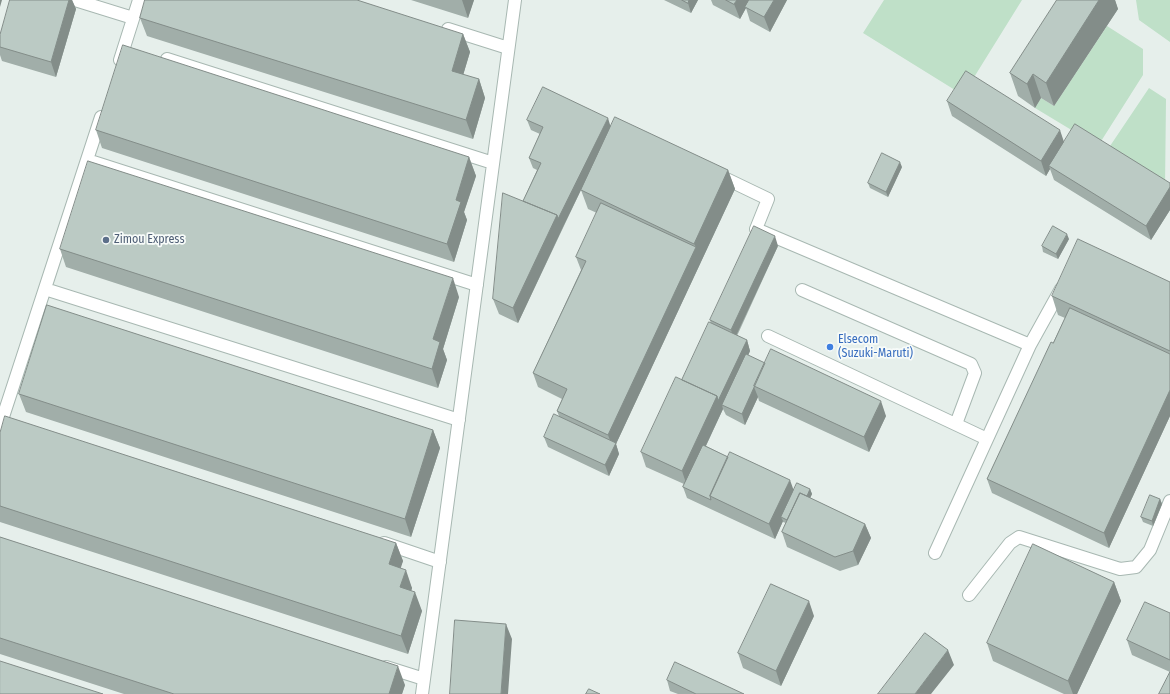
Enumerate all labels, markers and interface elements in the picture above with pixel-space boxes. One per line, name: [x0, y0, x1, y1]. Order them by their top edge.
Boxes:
place label: Zimou Express: [114, 233, 184, 247]
marker: Zimou Express: [101, 235, 111, 245]
place label: Elsecom (Suzuki-Maruti): [838, 333, 913, 361]
marker: Elsecom (Suzuki-Maruti): [825, 342, 835, 352]

